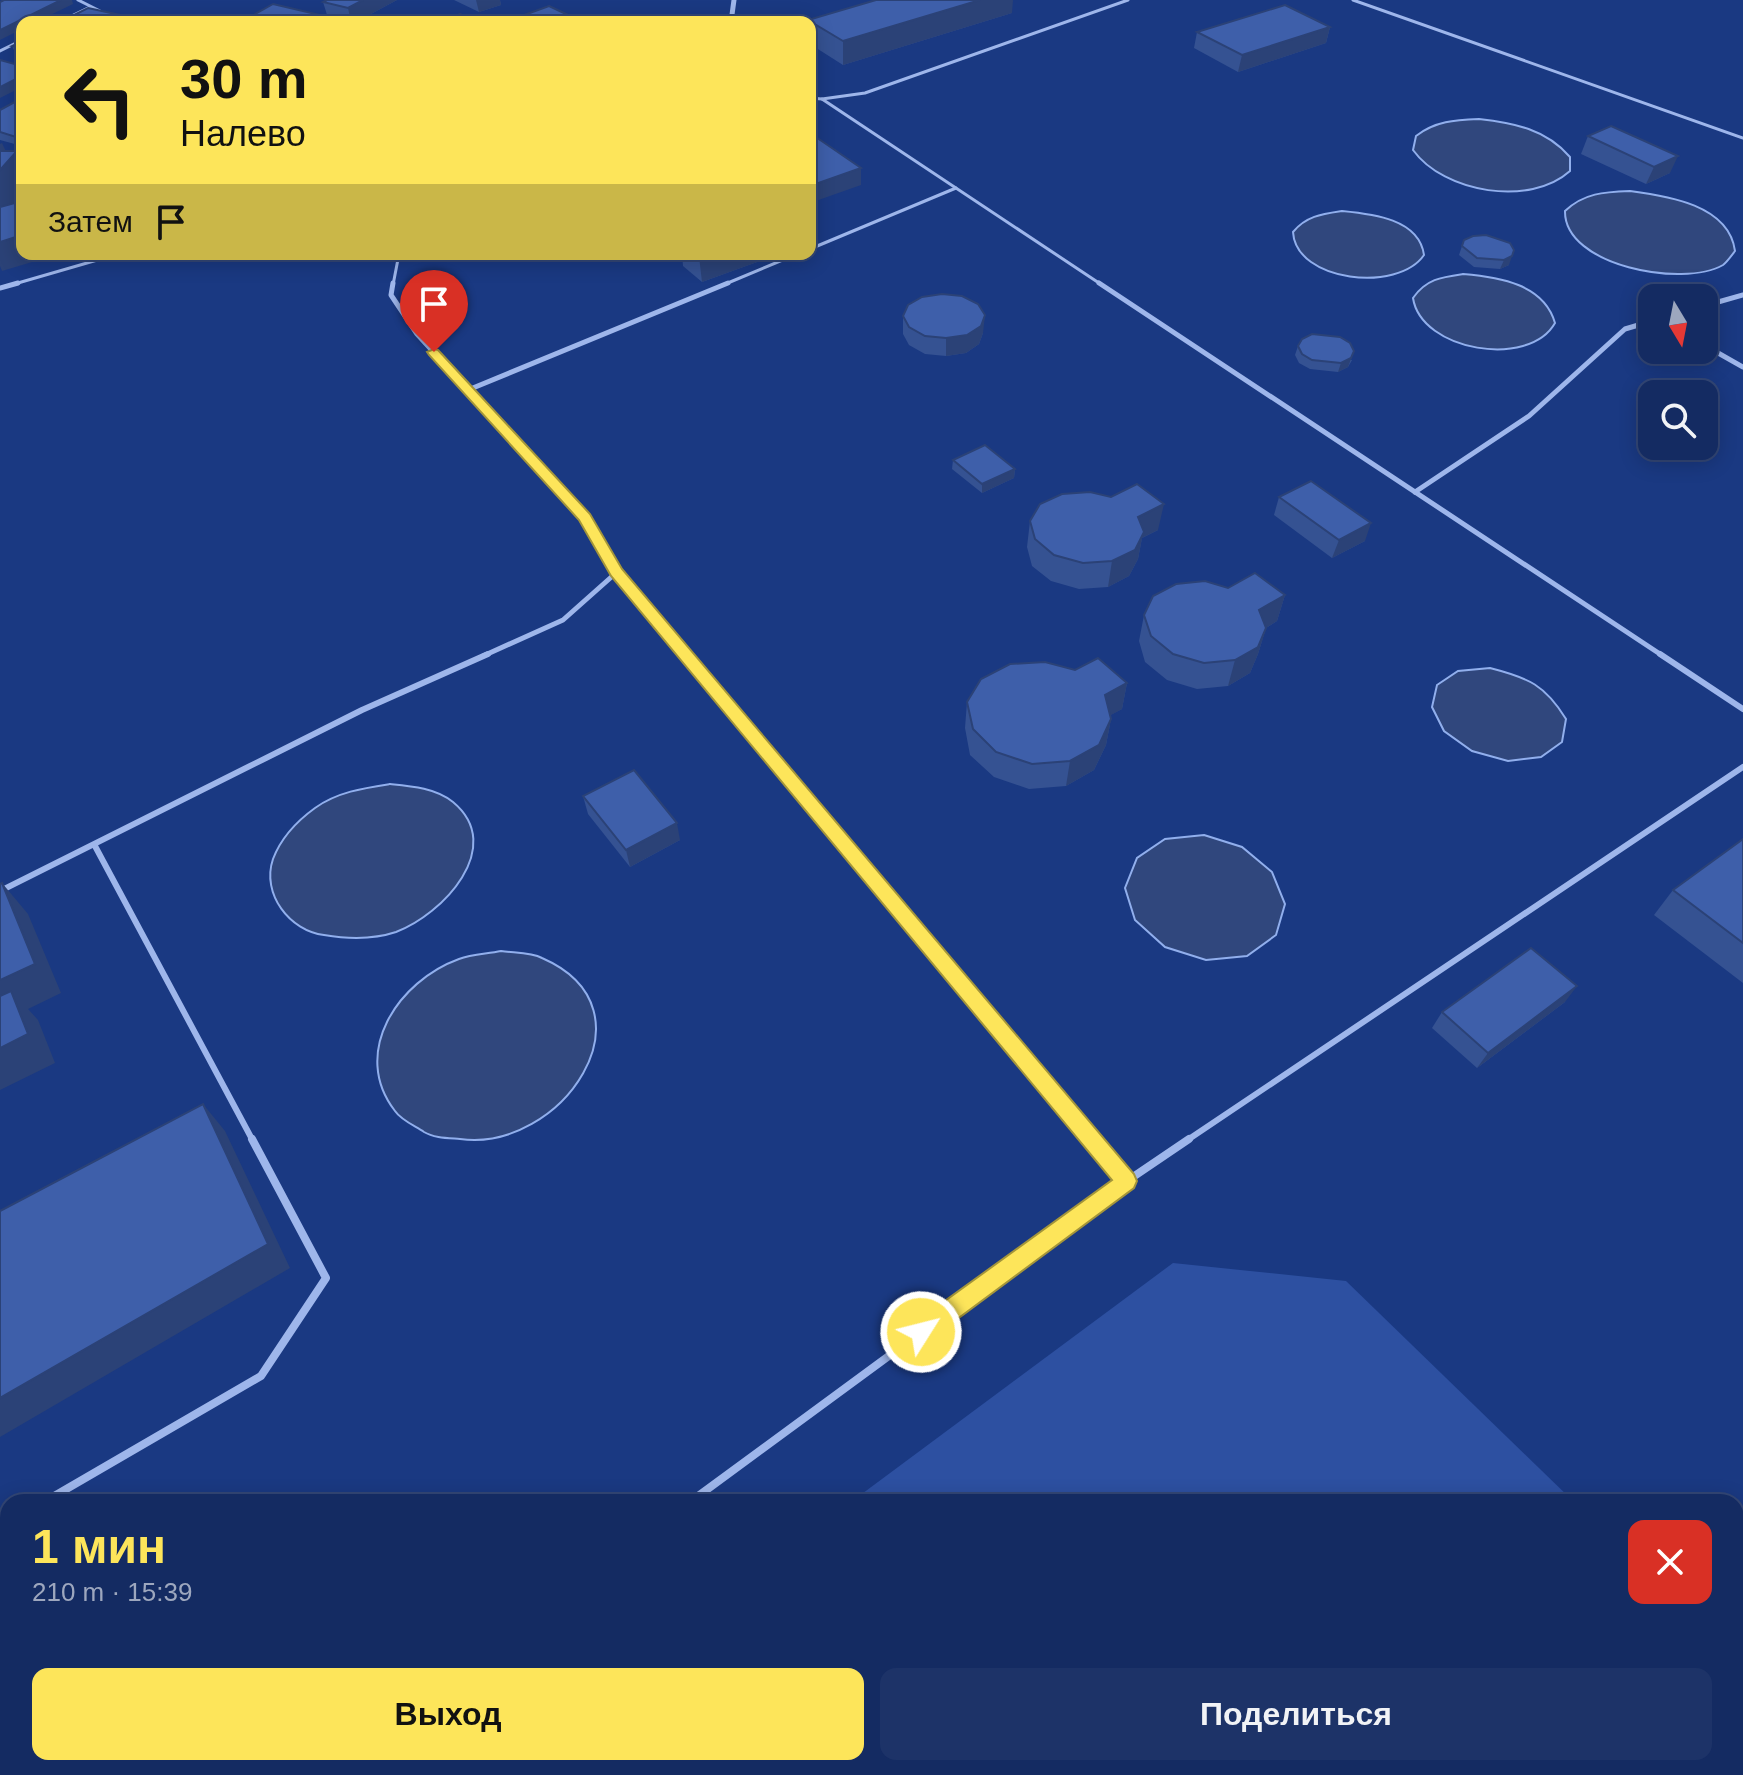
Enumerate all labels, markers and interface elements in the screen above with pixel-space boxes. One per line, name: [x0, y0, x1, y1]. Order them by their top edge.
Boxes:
text: 30 m: [180, 47, 308, 110]
icon: left: [48, 48, 152, 152]
text: Налево: [180, 113, 306, 154]
icon: arrive: [149, 200, 193, 244]
text: Затем: [48, 205, 133, 238]
pin: [400, 270, 468, 352]
icon: arrive: [412, 282, 456, 326]
north arrow: [1638, 284, 1718, 364]
map controls: [1638, 284, 1718, 460]
button: search: [1638, 380, 1718, 460]
position arrow: [879, 1290, 963, 1374]
text: 1 мин: [32, 1520, 166, 1573]
button: close: [1628, 1520, 1712, 1604]
text: 210 m · 15:39: [32, 1577, 192, 1607]
button: Выход: [32, 1668, 864, 1760]
button: Поделиться: [880, 1668, 1712, 1760]

